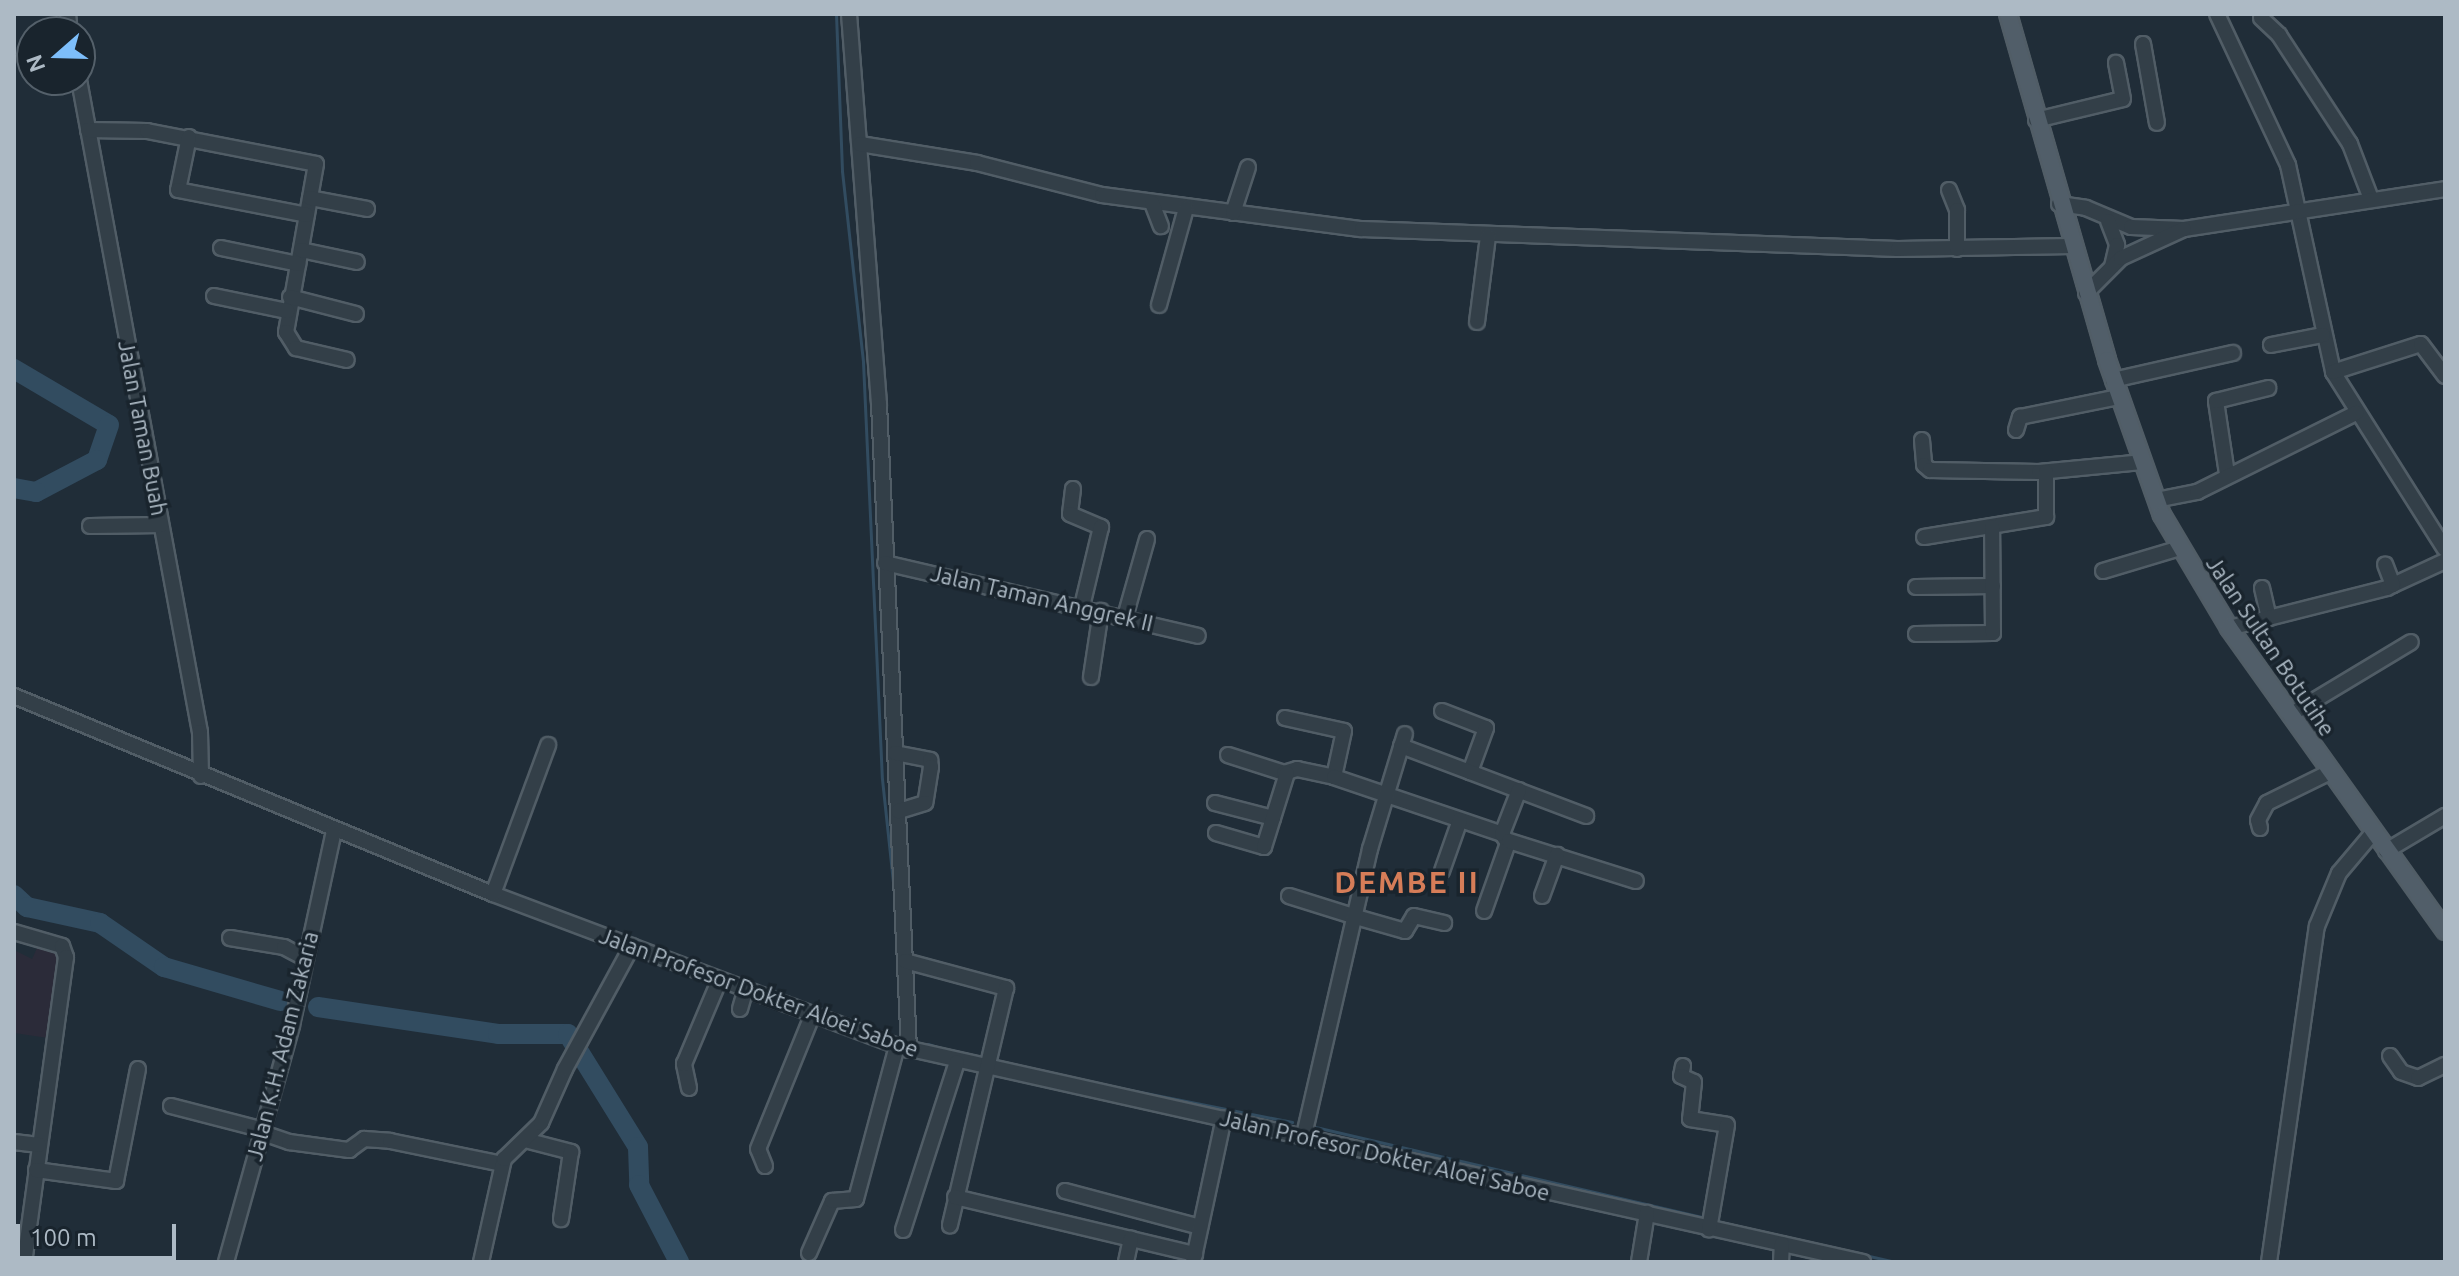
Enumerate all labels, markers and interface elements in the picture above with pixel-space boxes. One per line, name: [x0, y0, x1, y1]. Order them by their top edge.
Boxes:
north arrow: [16, 16, 96, 96]
text: N: [20, 52, 49, 76]
street label: Jalan Taman Buah: [113, 338, 173, 518]
street label: Jalan Sultan Botutihe: [2201, 551, 2341, 741]
street label: Jalan Taman Anggrek II: [928, 560, 1156, 636]
district label: DEMBE II: [1334, 864, 1480, 900]
street label: Jalan Profesor Dokter Aloei Saboe: [596, 922, 922, 1062]
street label: Jalan K.H. Adam Zakaria: [241, 929, 323, 1163]
street label: Jalan Profesor Dokter Aloei Saboe: [1218, 1104, 1552, 1206]
scale bar: [20, 1208, 180, 1258]
text: 100 m: [30, 1224, 97, 1251]

